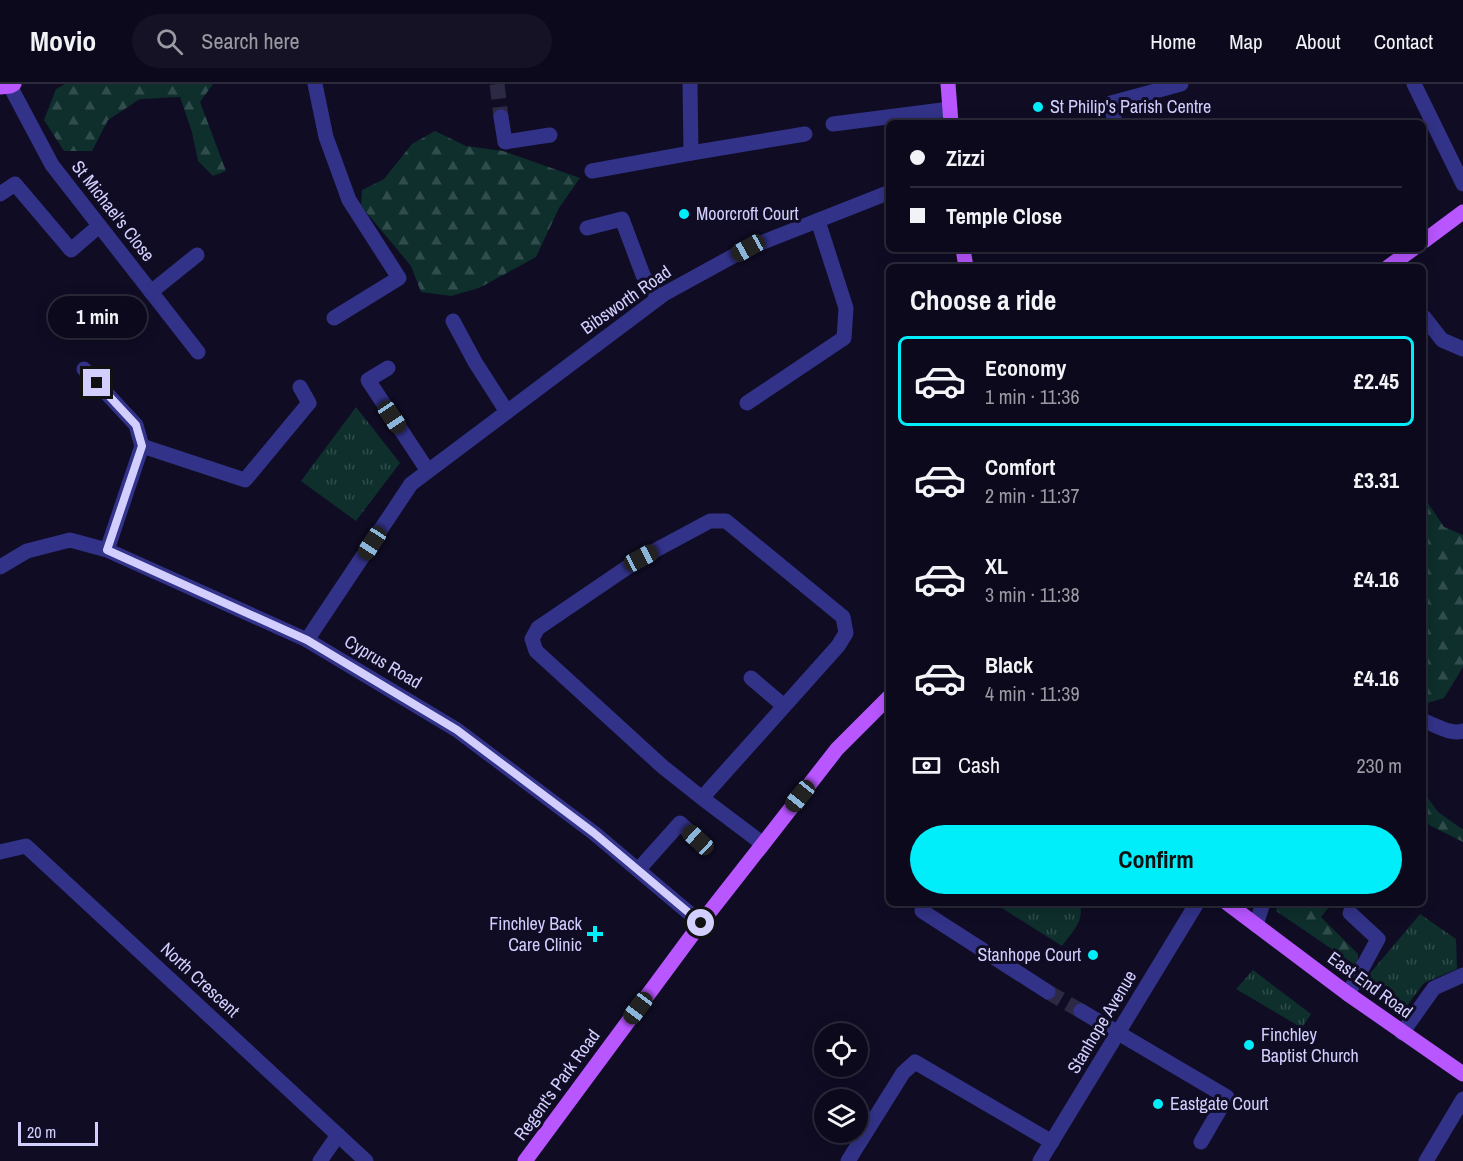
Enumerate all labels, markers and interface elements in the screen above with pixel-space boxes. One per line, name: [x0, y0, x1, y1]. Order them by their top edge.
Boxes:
search box: [132, 14, 552, 68]
text: Movio: [30, 22, 96, 60]
icon: search: [153, 25, 186, 58]
text: Search here: [201, 26, 300, 56]
text: Home: [1150, 27, 1196, 56]
text: Map: [1229, 27, 1263, 56]
text: About: [1296, 27, 1341, 56]
text: Contact: [1374, 27, 1433, 56]
place label: St Philip's Parish Centre: [1050, 94, 1211, 119]
marker: St Philip's Parish Centre: [1031, 100, 1045, 114]
text: Zizzi: [946, 143, 985, 173]
street label: St Michael's Close: [66, 155, 161, 266]
place label: Moorcroft Court: [696, 201, 799, 226]
text: Temple Close: [946, 201, 1062, 231]
marker: Moorcroft Court: [677, 207, 691, 221]
car: [728, 231, 768, 265]
street label: Bibsworth Road: [576, 259, 676, 340]
text: Choose a ride: [910, 282, 1056, 318]
callout: 1 min: [48, 296, 146, 338]
text: 1 min: [76, 303, 119, 330]
text: Economy: [985, 353, 1066, 383]
icon: car: [913, 354, 967, 408]
text: £2.45: [1354, 366, 1399, 396]
route end: [83, 369, 110, 396]
text: 1 min · 11:36: [985, 383, 1080, 410]
car: [374, 397, 410, 437]
text: Comfort: [985, 452, 1055, 482]
icon: car: [913, 453, 967, 507]
text: £3.31: [1354, 465, 1399, 495]
text: 2 min · 11:37: [985, 482, 1080, 509]
car: [355, 523, 389, 563]
car: [621, 542, 661, 574]
text: XL: [985, 551, 1008, 581]
icon: car: [913, 552, 967, 606]
text: £4.16: [1354, 564, 1399, 594]
text: 3 min · 11:38: [985, 581, 1080, 608]
street label: Cyprus Road: [340, 629, 427, 694]
text: Black: [985, 650, 1033, 680]
icon: car: [913, 651, 967, 705]
text: £4.16: [1354, 663, 1399, 693]
text: 4 min · 11:39: [985, 680, 1080, 707]
icon: cash: [910, 749, 943, 782]
text: Cash: [958, 750, 1000, 780]
text: 230 m: [1356, 752, 1402, 779]
car: [782, 776, 818, 816]
car: [679, 821, 717, 859]
button: Confirm: [910, 825, 1402, 894]
route start: [687, 909, 714, 936]
place label: Finchley Back Care Clinic: [489, 911, 583, 957]
marker: Finchley Back Care Clinic: [586, 925, 604, 943]
street label: North Crescent: [156, 937, 245, 1023]
place label: Stanhope Court: [978, 942, 1081, 967]
street label: East End Road: [1323, 945, 1418, 1024]
marker: Stanhope Court: [1086, 948, 1100, 962]
street label: Stanhope Avenue: [1061, 965, 1142, 1078]
car: [620, 988, 656, 1028]
place label: Finchley Baptist Church: [1261, 1022, 1359, 1068]
map controls: [814, 1023, 868, 1143]
button: locate: [814, 1023, 868, 1077]
street label: Regent's Park Road: [508, 1024, 605, 1145]
marker: Finchley Baptist Church: [1242, 1038, 1256, 1052]
button: layers: [814, 1089, 868, 1143]
place label: Eastgate Court: [1170, 1091, 1268, 1116]
marker: Eastgate Court: [1151, 1097, 1165, 1111]
scale bar: [18, 1119, 98, 1146]
text: 20 m: [27, 1121, 56, 1143]

